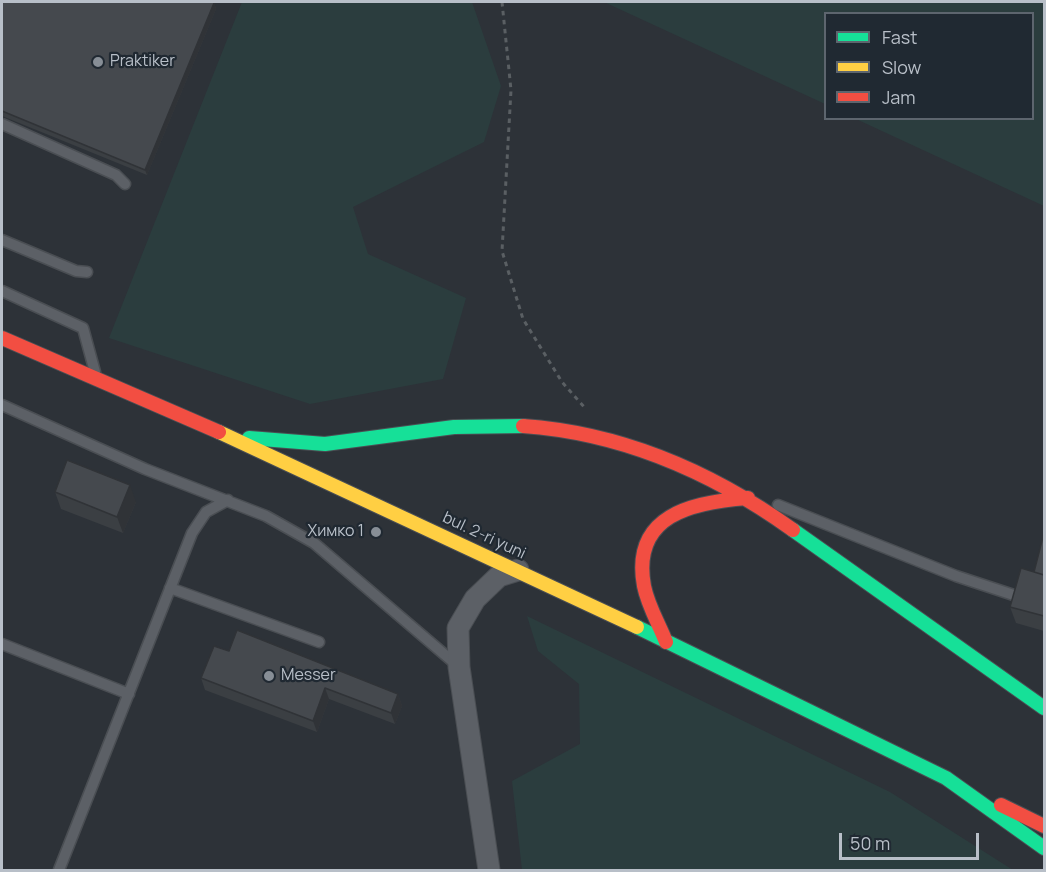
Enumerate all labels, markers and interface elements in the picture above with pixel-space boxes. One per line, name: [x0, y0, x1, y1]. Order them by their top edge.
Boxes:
legend: [824, 12, 1034, 120]
text: Fast: [882, 25, 917, 49]
place label: Praktiker: [110, 52, 175, 72]
marker: Praktiker: [91, 55, 105, 69]
text: Slow: [882, 55, 921, 79]
text: Jam: [882, 85, 916, 109]
street label: bul. 2-ri yuni: [439, 508, 529, 564]
place label: Химко 1: [307, 522, 364, 542]
marker: Химко 1: [369, 525, 383, 539]
place label: Messer: [281, 666, 336, 686]
marker: Messer: [262, 669, 276, 683]
scale bar: [842, 821, 982, 859]
text: 50 m: [850, 831, 890, 855]

